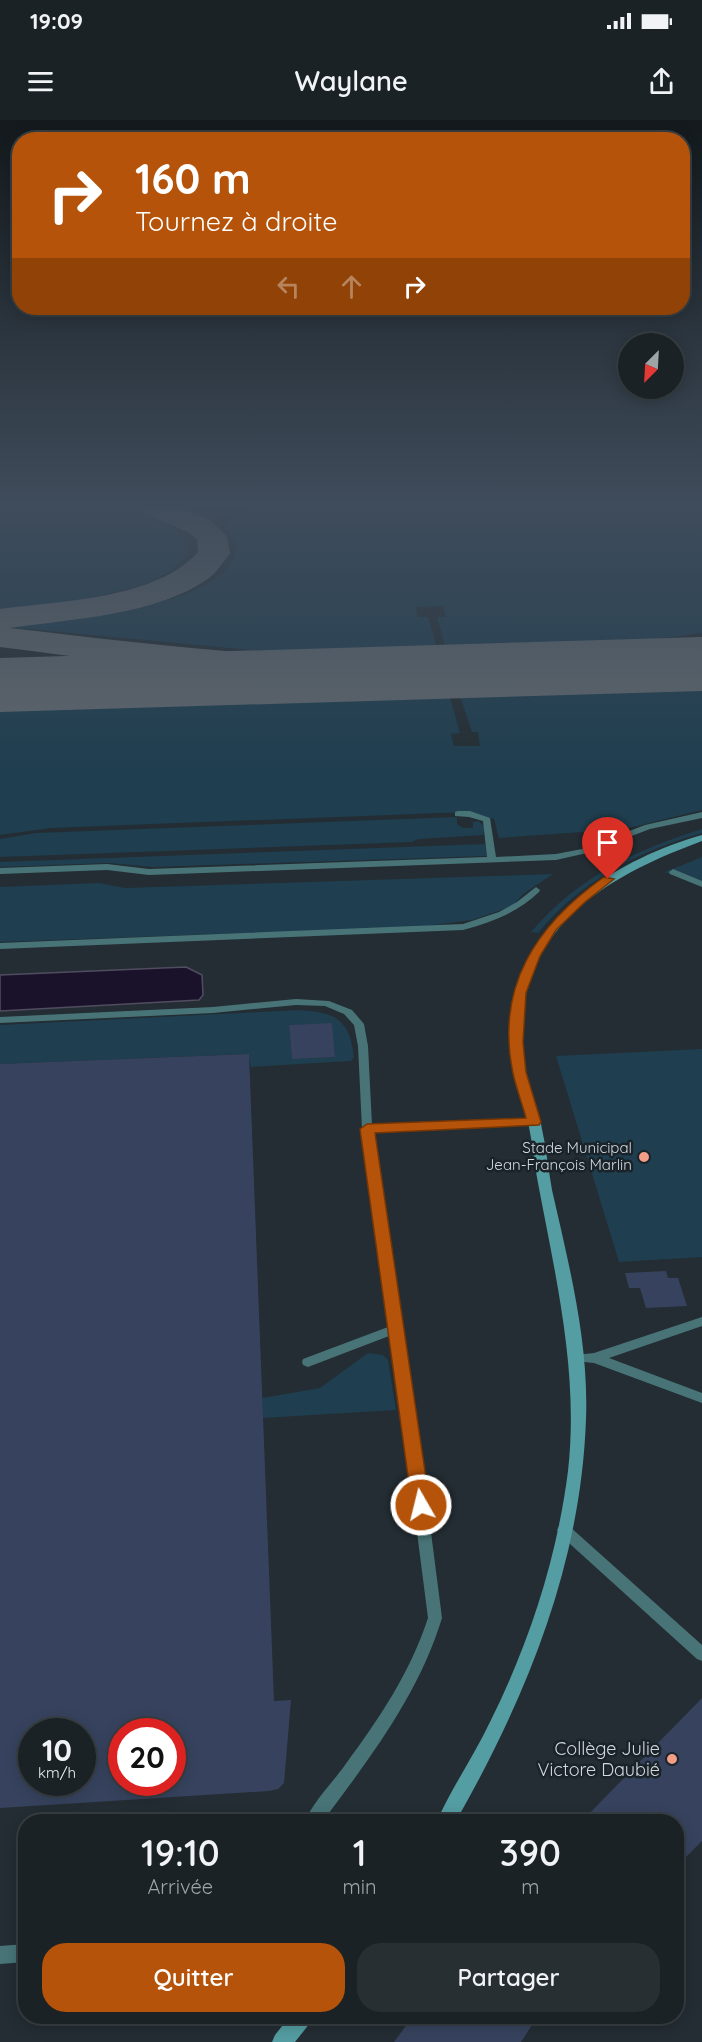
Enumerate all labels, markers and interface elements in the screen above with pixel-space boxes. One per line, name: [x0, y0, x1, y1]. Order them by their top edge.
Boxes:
text: 19:09: [30, 7, 83, 35]
text: Waylane: [294, 64, 408, 98]
icon: menu: [24, 65, 57, 98]
icon: share: [645, 65, 678, 98]
text: 160 m: [135, 152, 251, 205]
icon: right: [36, 156, 114, 234]
text: Tournez à droite: [135, 204, 338, 238]
icon: left: [272, 270, 305, 303]
icon: ahead: [335, 270, 368, 303]
icon: right: [398, 270, 431, 303]
north arrow: [618, 333, 684, 399]
map controls: [618, 333, 684, 399]
pin: [582, 817, 633, 879]
icon: arrive: [591, 826, 624, 859]
place label: Stade Municipal Jean-François Marlin: [486, 1138, 632, 1174]
marker: Stade Municipal Jean-François Marlin: [637, 1150, 651, 1164]
position arrow: [389, 1473, 453, 1537]
speed limit sign: 20: [108, 1718, 186, 1796]
text: 10: [42, 1731, 72, 1769]
place label: Collège Julie Victore Daubié: [538, 1737, 660, 1781]
marker: Collège Julie Victore Daubié: [665, 1752, 679, 1766]
text: km/h: [38, 1763, 76, 1782]
text: 19:10: [141, 1830, 220, 1875]
text: 1: [353, 1830, 366, 1875]
text: 390: [500, 1830, 561, 1875]
text: Arrivée: [147, 1874, 213, 1899]
text: min: [343, 1874, 377, 1899]
text: m: [521, 1874, 539, 1899]
button: Quitter: [42, 1943, 345, 2012]
button: Partager: [357, 1943, 660, 2012]

